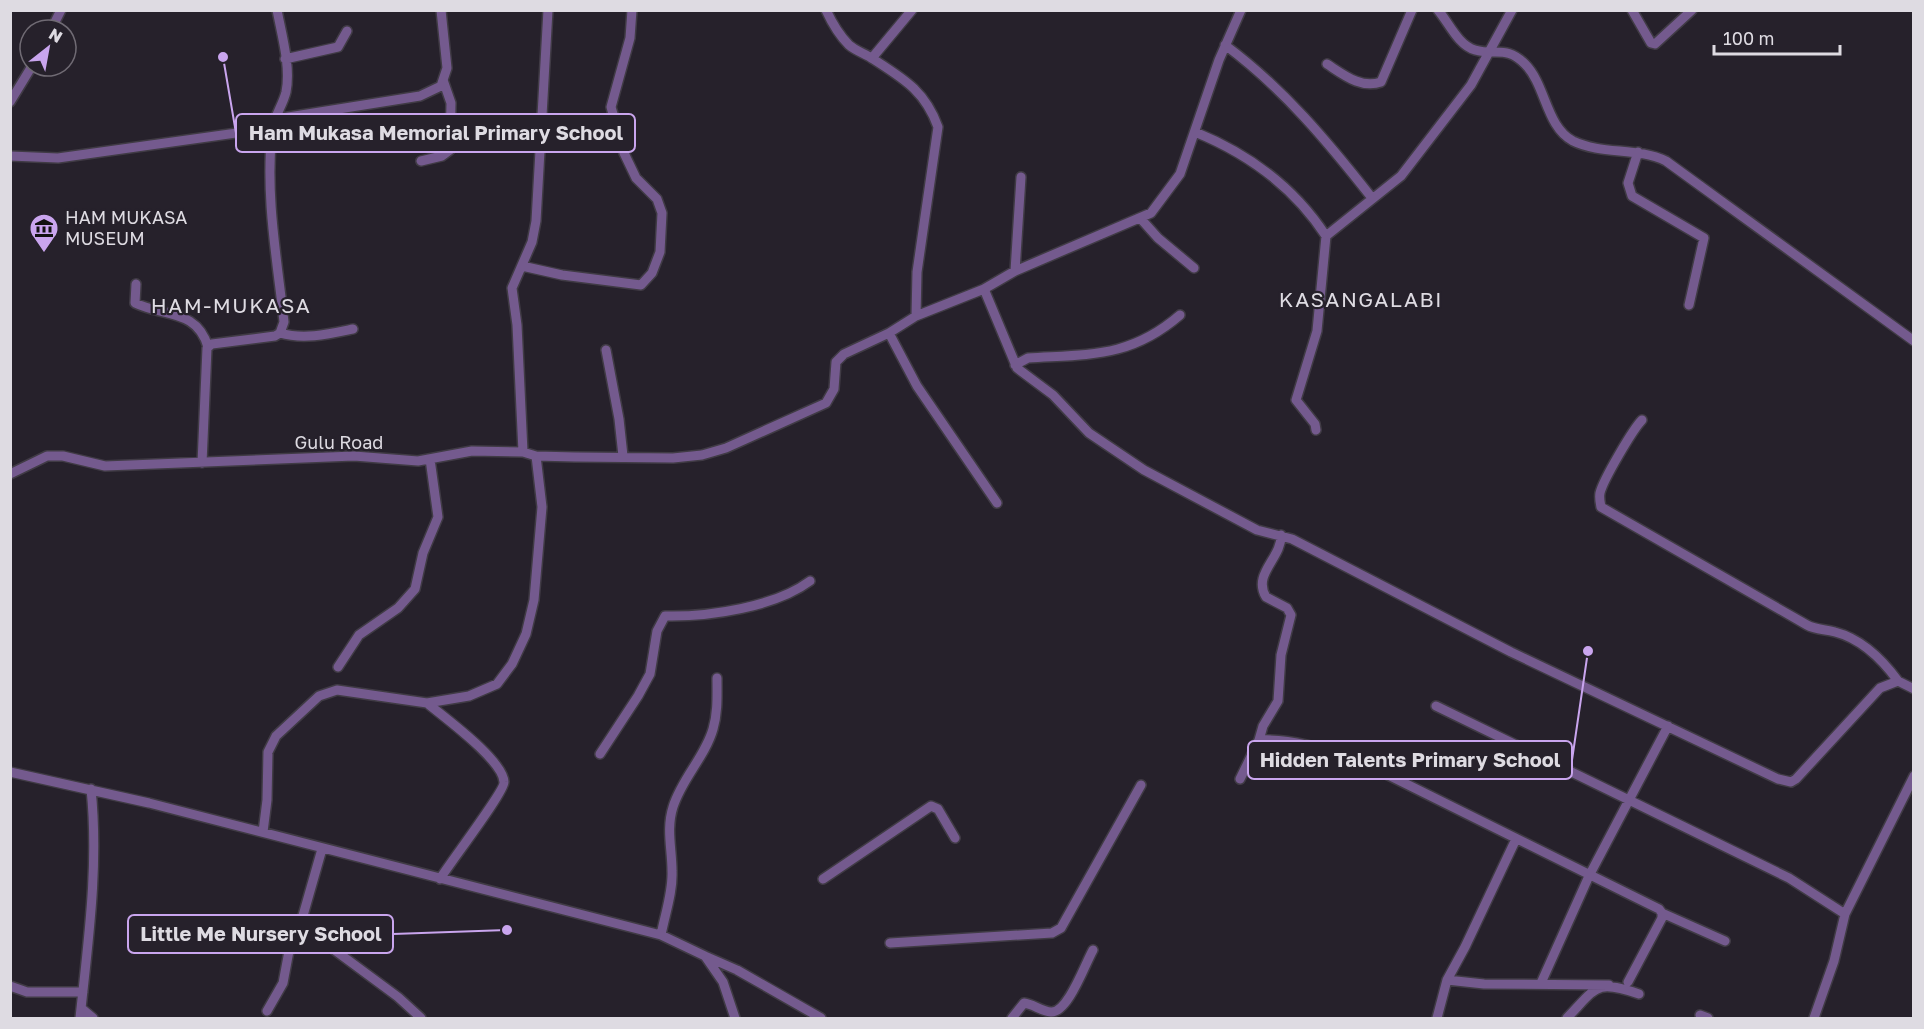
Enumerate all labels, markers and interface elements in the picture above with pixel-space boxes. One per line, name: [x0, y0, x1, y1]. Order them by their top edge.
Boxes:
north arrow: [18, 18, 78, 78]
scale bar: [1714, 18, 1840, 56]
text: N: [45, 23, 66, 47]
text: 100 m: [1723, 27, 1774, 49]
callout: Ham Mukasa Memorial Primary School: [236, 114, 635, 152]
text: Ham Mukasa Memorial Primary School: [249, 120, 623, 144]
place label: HAM MUKASA MUSEUM: [65, 206, 187, 249]
museum icon: HAM MUKASA MUSEUM: [28, 212, 60, 254]
district label: KASANGALABI: [1279, 286, 1443, 312]
district label: HAM-MUKASA: [151, 292, 311, 318]
street label: Gulu Road: [295, 431, 383, 453]
callout: Hidden Talents Primary School: [1248, 741, 1572, 779]
text: Hidden Talents Primary School: [1260, 747, 1561, 771]
callout: Little Me Nursery School: [128, 915, 393, 953]
text: Little Me Nursery School: [140, 921, 382, 945]

